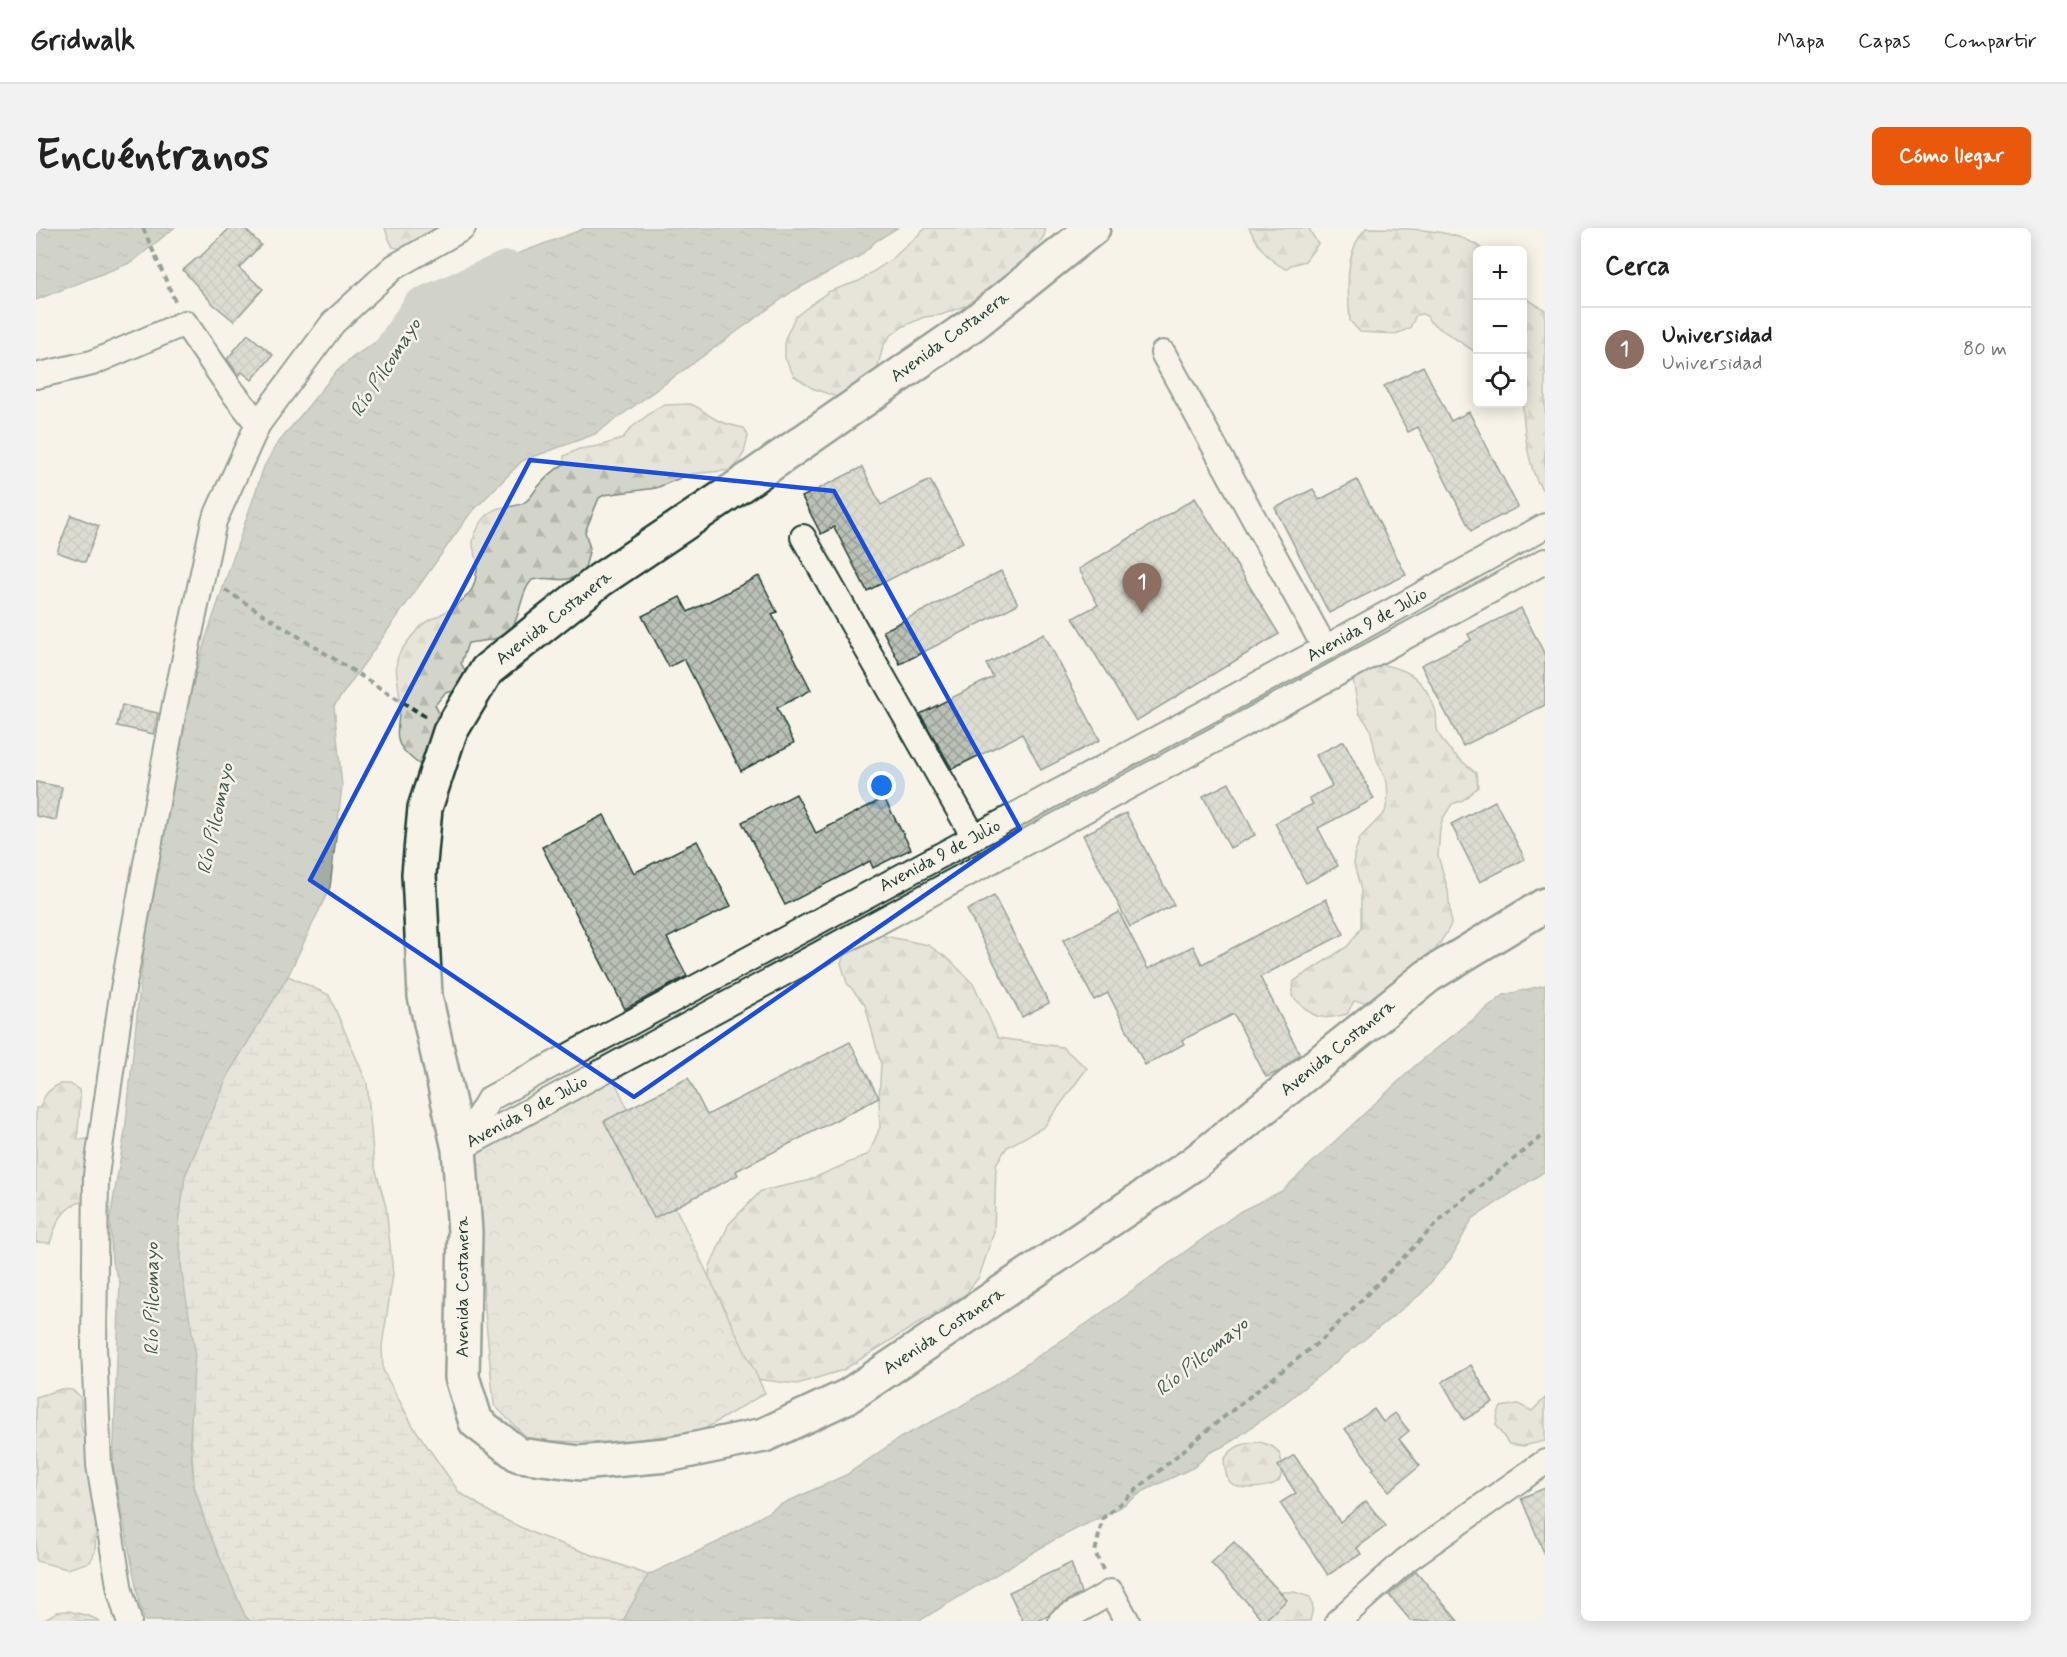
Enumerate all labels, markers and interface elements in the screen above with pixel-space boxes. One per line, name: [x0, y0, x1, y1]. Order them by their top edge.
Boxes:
text: Gridwalk: [30, 23, 135, 60]
text: Mapa: [1777, 27, 1825, 55]
text: Capas: [1858, 27, 1911, 55]
text: Compartir: [1944, 27, 2037, 55]
button: Cómo llegar: [1872, 127, 2031, 185]
text: Encuéntranos: [36, 129, 269, 184]
map controls: [1473, 246, 1527, 408]
button: +: [1473, 246, 1527, 300]
text: Cerca: [1605, 250, 1670, 284]
street label: Avenida Costanera: [886, 286, 1015, 388]
button: −: [1473, 300, 1527, 354]
water label: Río Pilcomayo: [344, 313, 428, 423]
text: Universidad: [1662, 322, 1772, 350]
text: 1: [1620, 336, 1629, 363]
text: 80 m: [1963, 336, 2007, 363]
text: Universidad: [1662, 350, 1762, 377]
button: locate: [1473, 354, 1527, 408]
pin: 1: [1122, 564, 1162, 613]
street label: Avenida Costanera: [491, 565, 617, 671]
street label: Avenida 9 de Julio: [1302, 582, 1432, 668]
water label: Río Pilcomayo: [191, 760, 241, 877]
your location: [867, 771, 896, 800]
street label: Avenida 9 de Julio: [875, 814, 1005, 898]
street label: Avenida Costanera: [1275, 994, 1401, 1102]
street label: Avenida 9 de Julio: [462, 1070, 592, 1154]
street label: Avenida Costanera: [451, 1216, 475, 1358]
water label: Río Pilcomayo: [139, 1242, 166, 1355]
street label: Avenida Costanera: [879, 1281, 1010, 1381]
water label: Río Pilcomayo: [1150, 1310, 1255, 1403]

